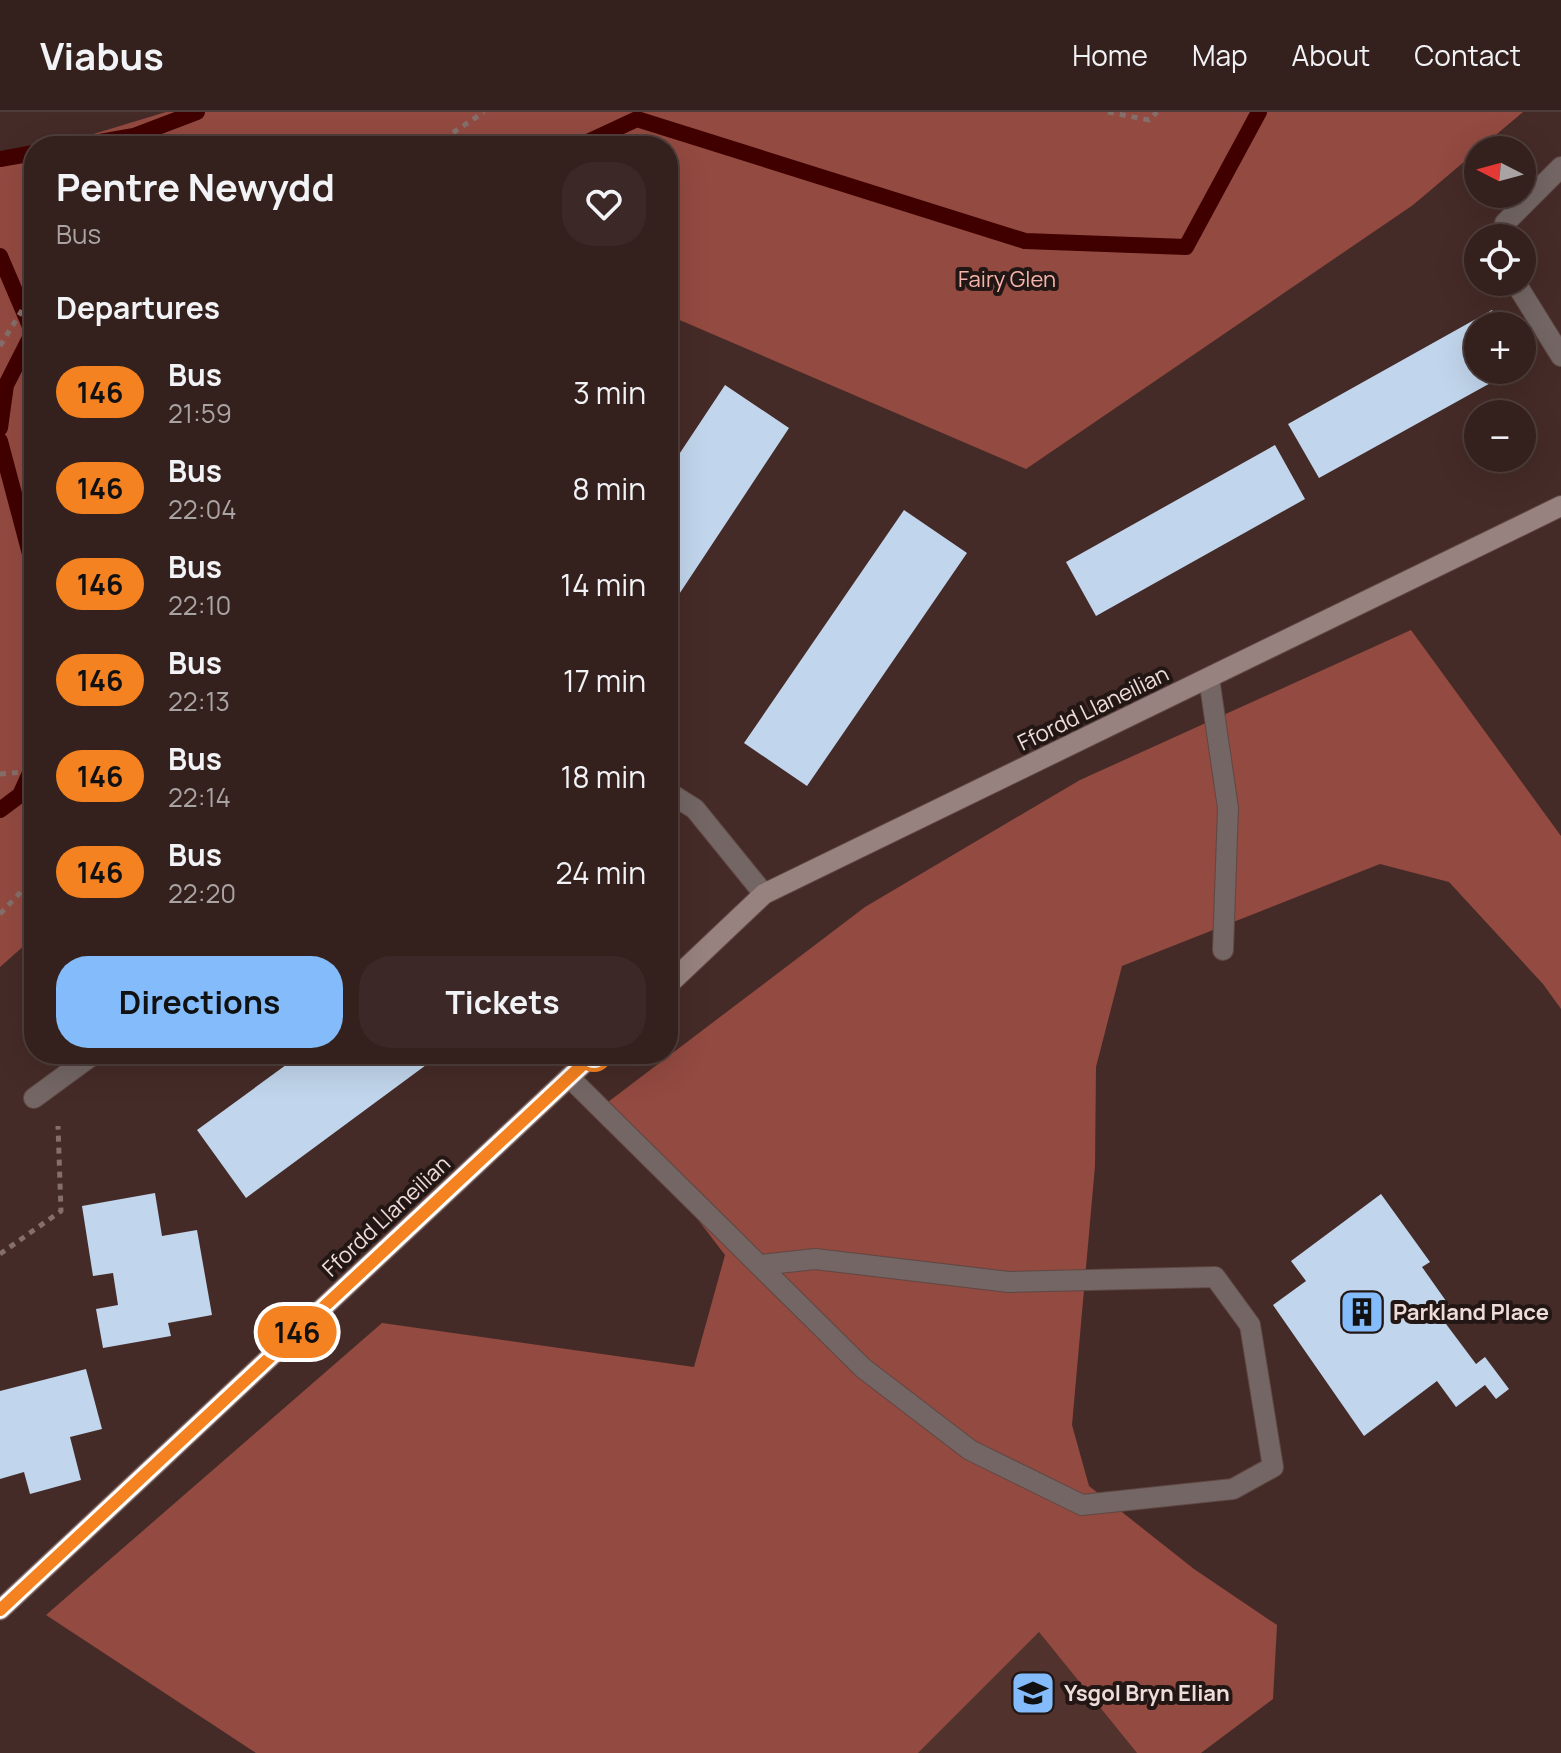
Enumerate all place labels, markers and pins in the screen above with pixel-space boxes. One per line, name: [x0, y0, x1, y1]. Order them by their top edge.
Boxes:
unlabelled marker: [577, 1037, 611, 1071]
building icon: Parkland Place: [1338, 1288, 1386, 1336]
place label: Parkland Place: [1393, 1297, 1549, 1327]
school or university icon: Ysgol Bryn Elian: [1009, 1669, 1057, 1717]
place label: Ysgol Bryn Elian: [1064, 1678, 1230, 1708]

